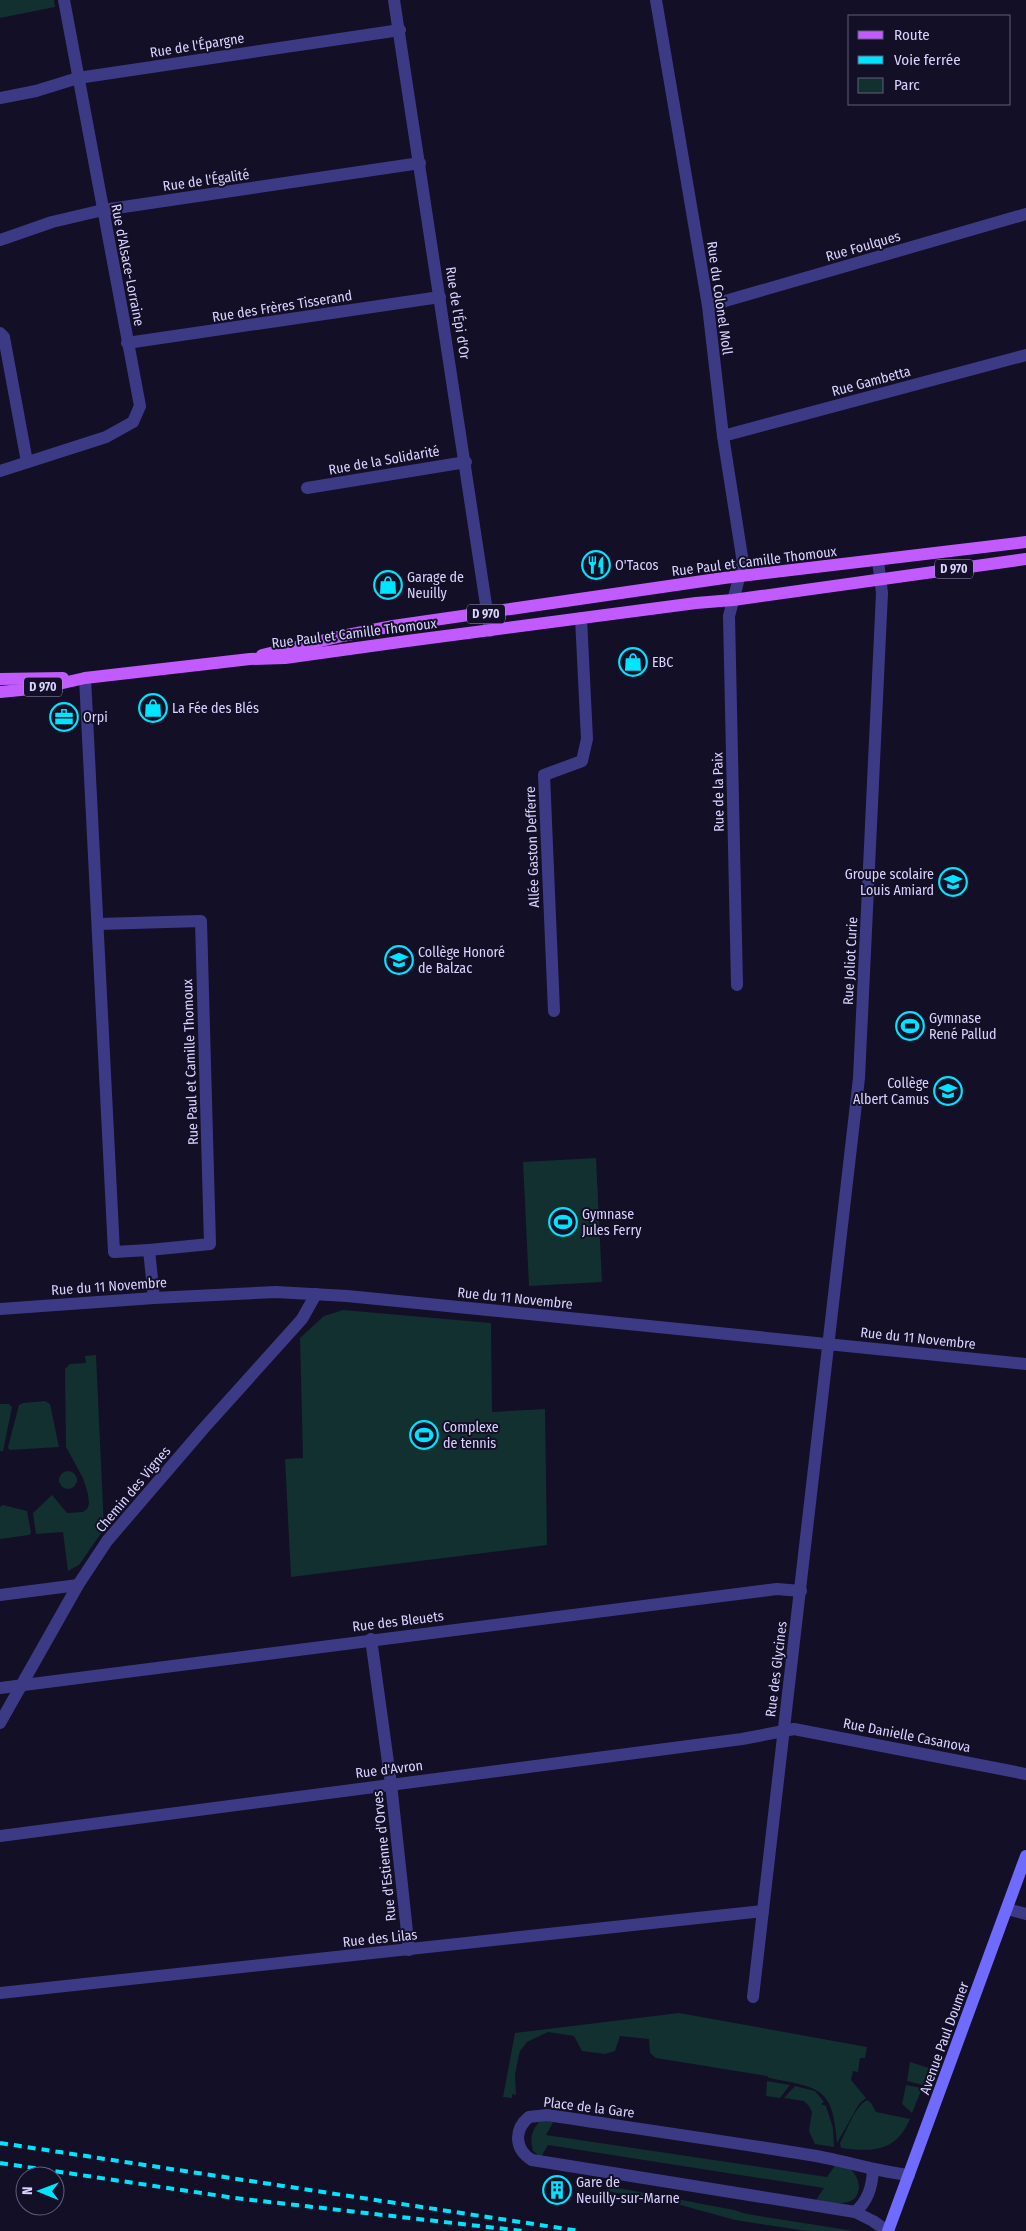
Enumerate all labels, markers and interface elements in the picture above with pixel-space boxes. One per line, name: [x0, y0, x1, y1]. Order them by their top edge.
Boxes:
legend: [848, 15, 1011, 105]
text: Route: [894, 26, 930, 44]
street label: Rue de l'Épargne: [148, 29, 246, 61]
text: Voie ferrée: [894, 51, 961, 69]
text: Parc: [894, 76, 920, 94]
street label: Rue de l'Égalité: [162, 165, 250, 195]
street label: Rue d'Alsace-Lorraine: [107, 203, 148, 328]
street label: Rue Foulques: [824, 228, 902, 265]
street label: Rue du Colonel Moll: [703, 240, 736, 356]
street label: Rue de l'Épi d'Or: [442, 265, 474, 361]
street label: Rue des Frères Tisserand: [211, 287, 353, 326]
street label: Rue Gambetta: [830, 363, 913, 400]
street label: Rue de la Solidarité: [327, 442, 441, 479]
street label: Rue Paul et Camille Thomoux: [671, 543, 838, 580]
restaurant icon: O'Tacos: [581, 550, 611, 580]
place label: O'Tacos: [615, 557, 658, 574]
road number: D 970: [935, 560, 973, 578]
place label: Garage de Neuilly: [407, 569, 464, 602]
shop icon: Garage de Neuilly: [373, 570, 403, 600]
road number: D 970: [467, 604, 505, 624]
street label: Rue Paul et Camille Thomoux: [271, 615, 438, 652]
shop icon: EBC: [618, 647, 648, 677]
place label: EBC: [652, 654, 673, 671]
road number: D 970: [24, 678, 62, 696]
shop icon: La Fée des Blés: [138, 693, 168, 723]
place label: La Fée des Blés: [172, 700, 259, 717]
office icon: Orpi: [49, 702, 79, 732]
place label: Orpi: [83, 709, 108, 726]
street label: Rue de la Paix: [709, 751, 728, 832]
street label: Allée Gaston Defferre: [522, 786, 543, 908]
place label: Groupe scolaire Louis Amiard: [845, 866, 934, 899]
school or university icon: Groupe scolaire Louis Amiard: [938, 867, 968, 897]
street label: Rue Joliot Curie: [840, 916, 861, 1006]
place label: Collège Honoré de Balzac: [418, 944, 505, 977]
school or university icon: Collège Honoré de Balzac: [384, 945, 414, 975]
street label: Rue Paul et Camille Thomoux: [179, 978, 202, 1145]
place label: Gymnase René Pallud: [929, 1010, 996, 1043]
sports icon: Gymnase René Pallud: [895, 1011, 925, 1041]
place label: Collège Albert Camus: [853, 1075, 929, 1108]
school or university icon: Collège Albert Camus: [933, 1076, 963, 1106]
place label: Gymnase Jules Ferry: [582, 1206, 642, 1239]
sports icon: Gymnase Jules Ferry: [548, 1207, 578, 1237]
street label: Rue du 11 Novembre: [51, 1274, 167, 1299]
street label: Rue du 11 Novembre: [456, 1284, 574, 1313]
street label: Rue du 11 Novembre: [859, 1324, 977, 1353]
place label: Complexe de tennis: [443, 1419, 499, 1452]
sports icon: Complexe de tennis: [409, 1420, 439, 1450]
street label: Chemin des Vignes: [92, 1443, 174, 1536]
street label: Rue des Bleuets: [351, 1607, 445, 1636]
street label: Rue des Glycines: [762, 1620, 791, 1718]
street label: Rue Danielle Casanova: [842, 1715, 972, 1756]
street label: Rue d'Avron: [354, 1757, 424, 1782]
street label: Rue d'Estienne d'Orves: [369, 1790, 400, 1922]
street label: Rue des Lilas: [342, 1926, 418, 1951]
street label: Avenue Paul Doumer: [916, 1979, 973, 2097]
street label: Place de la Gare: [543, 2093, 635, 2122]
north arrow: [15, 2166, 65, 2216]
place label: Gare de Neuilly-sur-Marne: [576, 2174, 680, 2207]
building icon: Gare de Neuilly-sur-Marne: [542, 2175, 572, 2205]
text: N: [19, 2186, 36, 2195]

